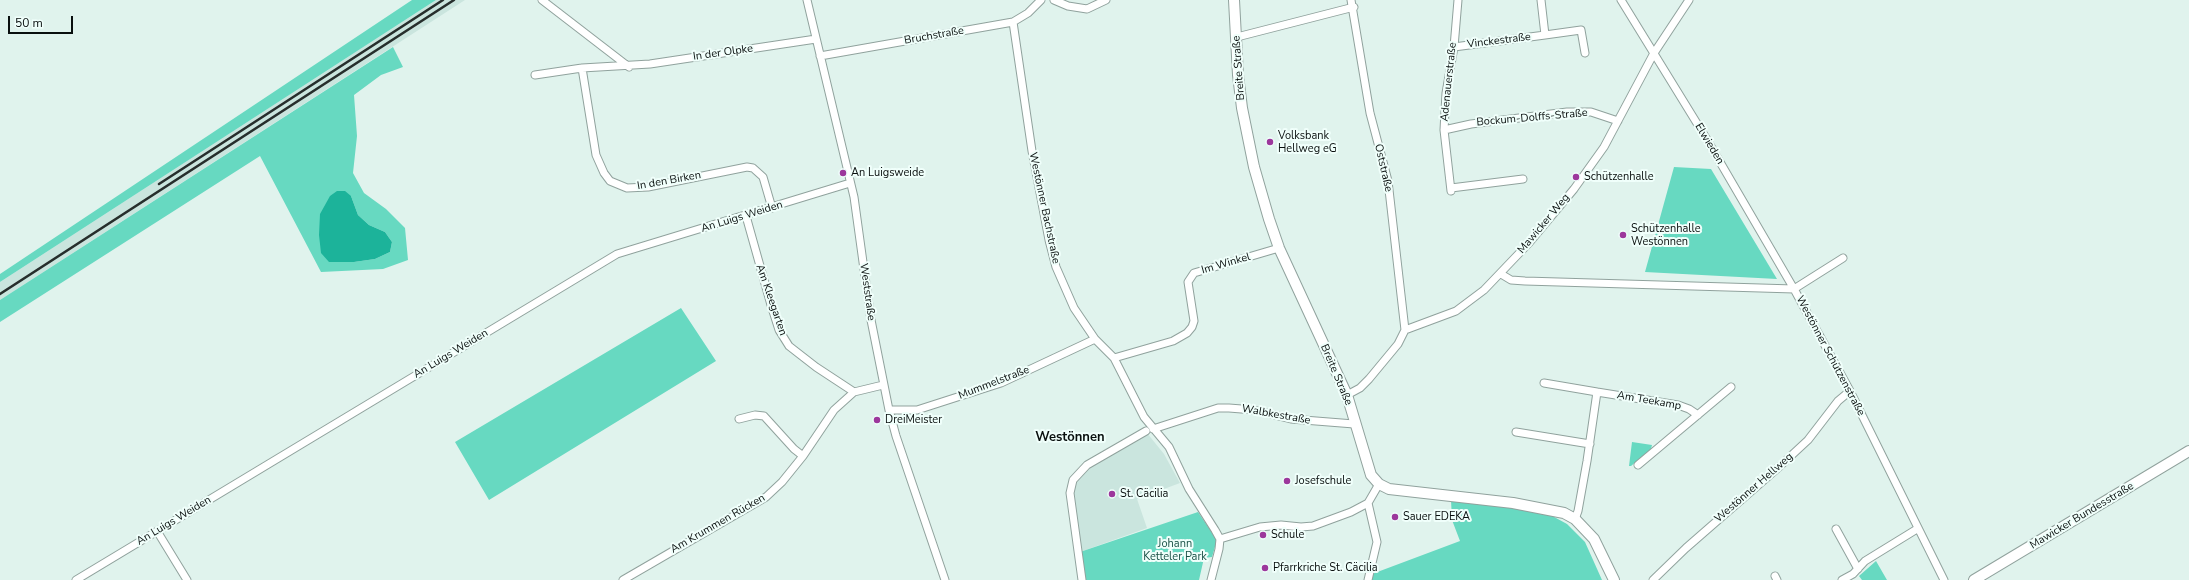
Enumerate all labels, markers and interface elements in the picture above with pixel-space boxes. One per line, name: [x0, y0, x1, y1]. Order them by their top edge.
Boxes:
scale bar: [10, 8, 75, 34]
text: 50 m: [15, 15, 43, 31]
street label: Bruchstraße: [903, 24, 965, 48]
street label: Vinckestraße: [1466, 31, 1532, 51]
street label: Breite Straße: [1230, 35, 1248, 101]
street label: In der Olpke: [692, 42, 754, 64]
street label: Adenauerstraße: [1438, 42, 1460, 122]
street label: Bockum-Dolffs-Straße: [1476, 107, 1588, 129]
street label: Elwieden: [1692, 121, 1726, 167]
place label: Volksbank Hellweg eG: [1278, 129, 1337, 155]
marker: Volksbank Hellweg eG: [1265, 137, 1275, 147]
street label: Oststraße: [1371, 143, 1395, 193]
street label: Westönner Bachstraße: [1026, 151, 1062, 265]
place label: An Luigsweide: [851, 166, 924, 180]
marker: An Luigsweide: [838, 168, 848, 178]
street label: In den Birken: [636, 169, 702, 193]
place label: Schützenhalle: [1584, 170, 1654, 184]
marker: Schützenhalle: [1571, 172, 1581, 182]
street label: Mawicker Weg: [1515, 191, 1573, 257]
street label: An Luigs Weiden: [700, 198, 784, 236]
place label: Schützenhalle Westönnen: [1631, 222, 1701, 248]
marker: Schützenhalle Westönnen: [1618, 230, 1628, 240]
street label: Im Winkel: [1200, 251, 1252, 277]
street label: Weststraße: [856, 262, 878, 322]
street label: Am Kleegarten: [753, 263, 789, 337]
street label: Westönner Schützenstraße: [1793, 294, 1867, 418]
street label: An Luigs Weiden: [411, 327, 491, 381]
street label: Breite Straße: [1317, 342, 1355, 408]
street label: Mummelstraße: [957, 363, 1031, 403]
street label: Am Teekamp: [1616, 389, 1682, 413]
street label: Walbkestraße: [1241, 402, 1311, 428]
place label: DreiMeister: [885, 413, 942, 427]
marker: DreiMeister: [872, 415, 882, 425]
district label: Westönnen: [1035, 430, 1105, 446]
street label: Westönner Hellweg: [1712, 450, 1796, 526]
place label: Josefschule: [1295, 474, 1351, 488]
marker: Josefschule: [1282, 476, 1292, 486]
street label: Mawicker Bundesstraße: [2028, 480, 2136, 552]
place label: St. Cäcilia: [1120, 487, 1168, 501]
marker: St. Cäcilia: [1107, 489, 1117, 499]
street label: Am Krummen Rücken: [668, 492, 768, 556]
street label: An Luigs Weiden: [134, 494, 214, 548]
place label: Sauer EDEKA: [1403, 510, 1470, 524]
marker: Sauer EDEKA: [1390, 512, 1400, 522]
place label: Schule: [1271, 528, 1304, 542]
marker: Schule: [1258, 530, 1268, 540]
park label: Johann Ketteler Park: [1143, 537, 1207, 563]
place label: Pfarrkriche St. Cäcilia: [1273, 561, 1378, 575]
marker: Pfarrkriche St. Cäcilia: [1260, 563, 1270, 573]

